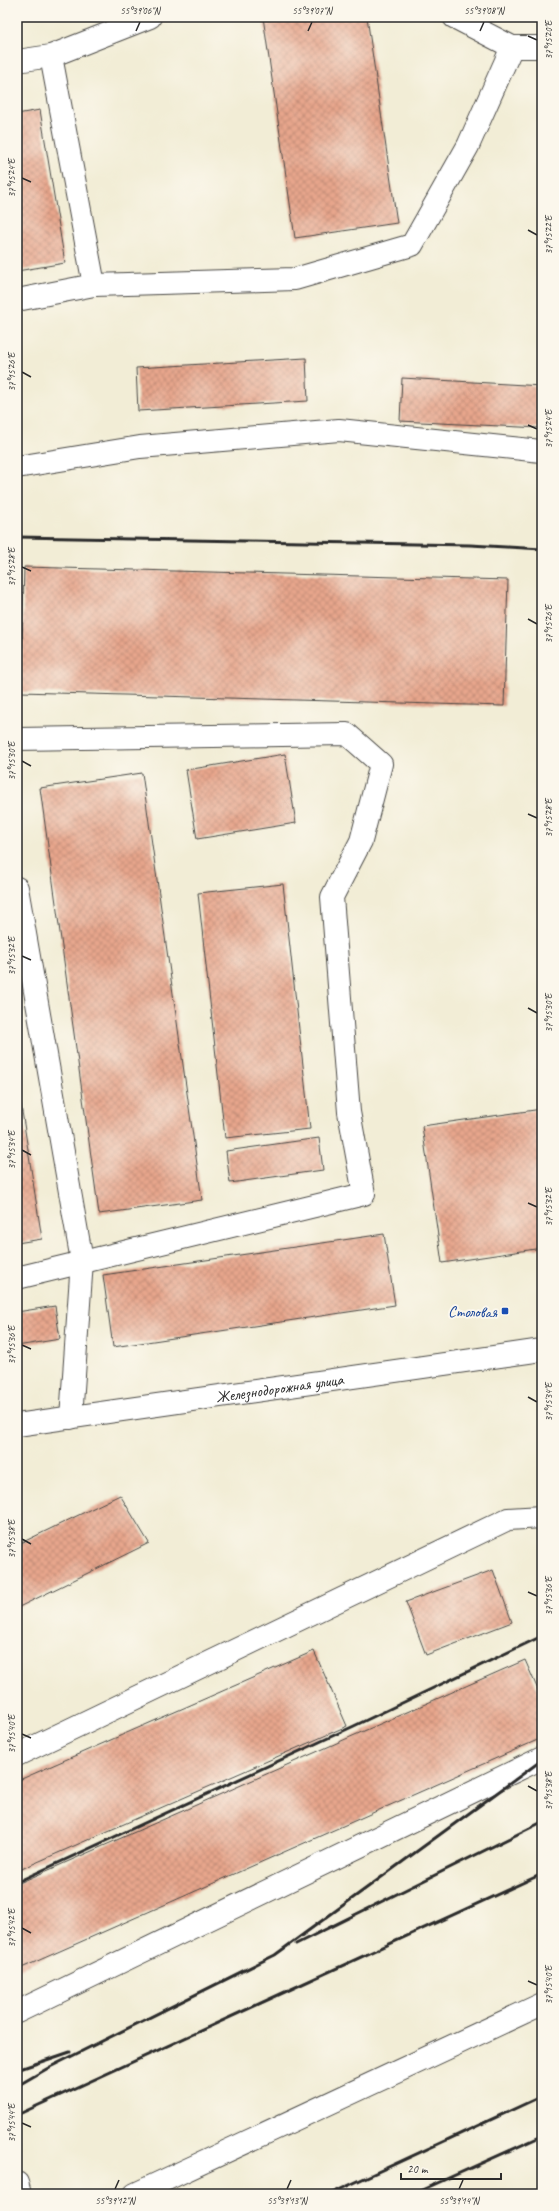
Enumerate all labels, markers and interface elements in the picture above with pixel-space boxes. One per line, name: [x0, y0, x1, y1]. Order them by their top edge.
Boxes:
text: 55°39'06"N: [120, 4, 162, 17]
text: 55°39'07"N: [292, 4, 334, 17]
text: 55°39'08"N: [464, 4, 506, 17]
text: 37°15'20"E: [542, 19, 555, 59]
text: 37°15'24"E: [5, 157, 18, 197]
text: 37°15'22"E: [542, 214, 555, 254]
text: 37°15'26"E: [5, 351, 18, 391]
text: 37°15'24"E: [542, 408, 555, 448]
text: 37°15'28"E: [5, 546, 18, 586]
text: 37°15'26"E: [542, 603, 555, 643]
text: 37°15'30"E: [5, 740, 18, 780]
text: 37°15'28"E: [542, 797, 555, 837]
text: 37°15'32"E: [5, 935, 18, 975]
text: 37°15'30"E: [542, 992, 555, 1032]
text: 37°15'34"E: [5, 1129, 18, 1169]
text: 37°15'32"E: [542, 1186, 555, 1226]
place label: Столовая: [448, 1302, 498, 1322]
marker: Столовая: [500, 1306, 510, 1316]
text: 37°15'36"E: [5, 1324, 18, 1364]
street label: Железнодорожная улица: [214, 1369, 346, 1408]
text: 37°15'34"E: [542, 1381, 555, 1421]
text: 37°15'38"E: [5, 1518, 18, 1558]
text: 37°15'36"E: [542, 1575, 555, 1615]
text: 37°15'40"E: [5, 1713, 18, 1753]
text: 37°15'38"E: [542, 1770, 555, 1810]
text: 37°15'42"E: [5, 1907, 18, 1947]
text: 37°15'40"E: [542, 1964, 555, 2004]
text: 37°15'44"E: [5, 2102, 18, 2142]
scale bar: [401, 2155, 501, 2181]
text: 20 m: [407, 2161, 429, 2177]
text: 55°39'12"N: [95, 2194, 137, 2207]
text: 55°39'13"N: [267, 2194, 309, 2207]
text: 55°39'14"N: [439, 2194, 481, 2207]

